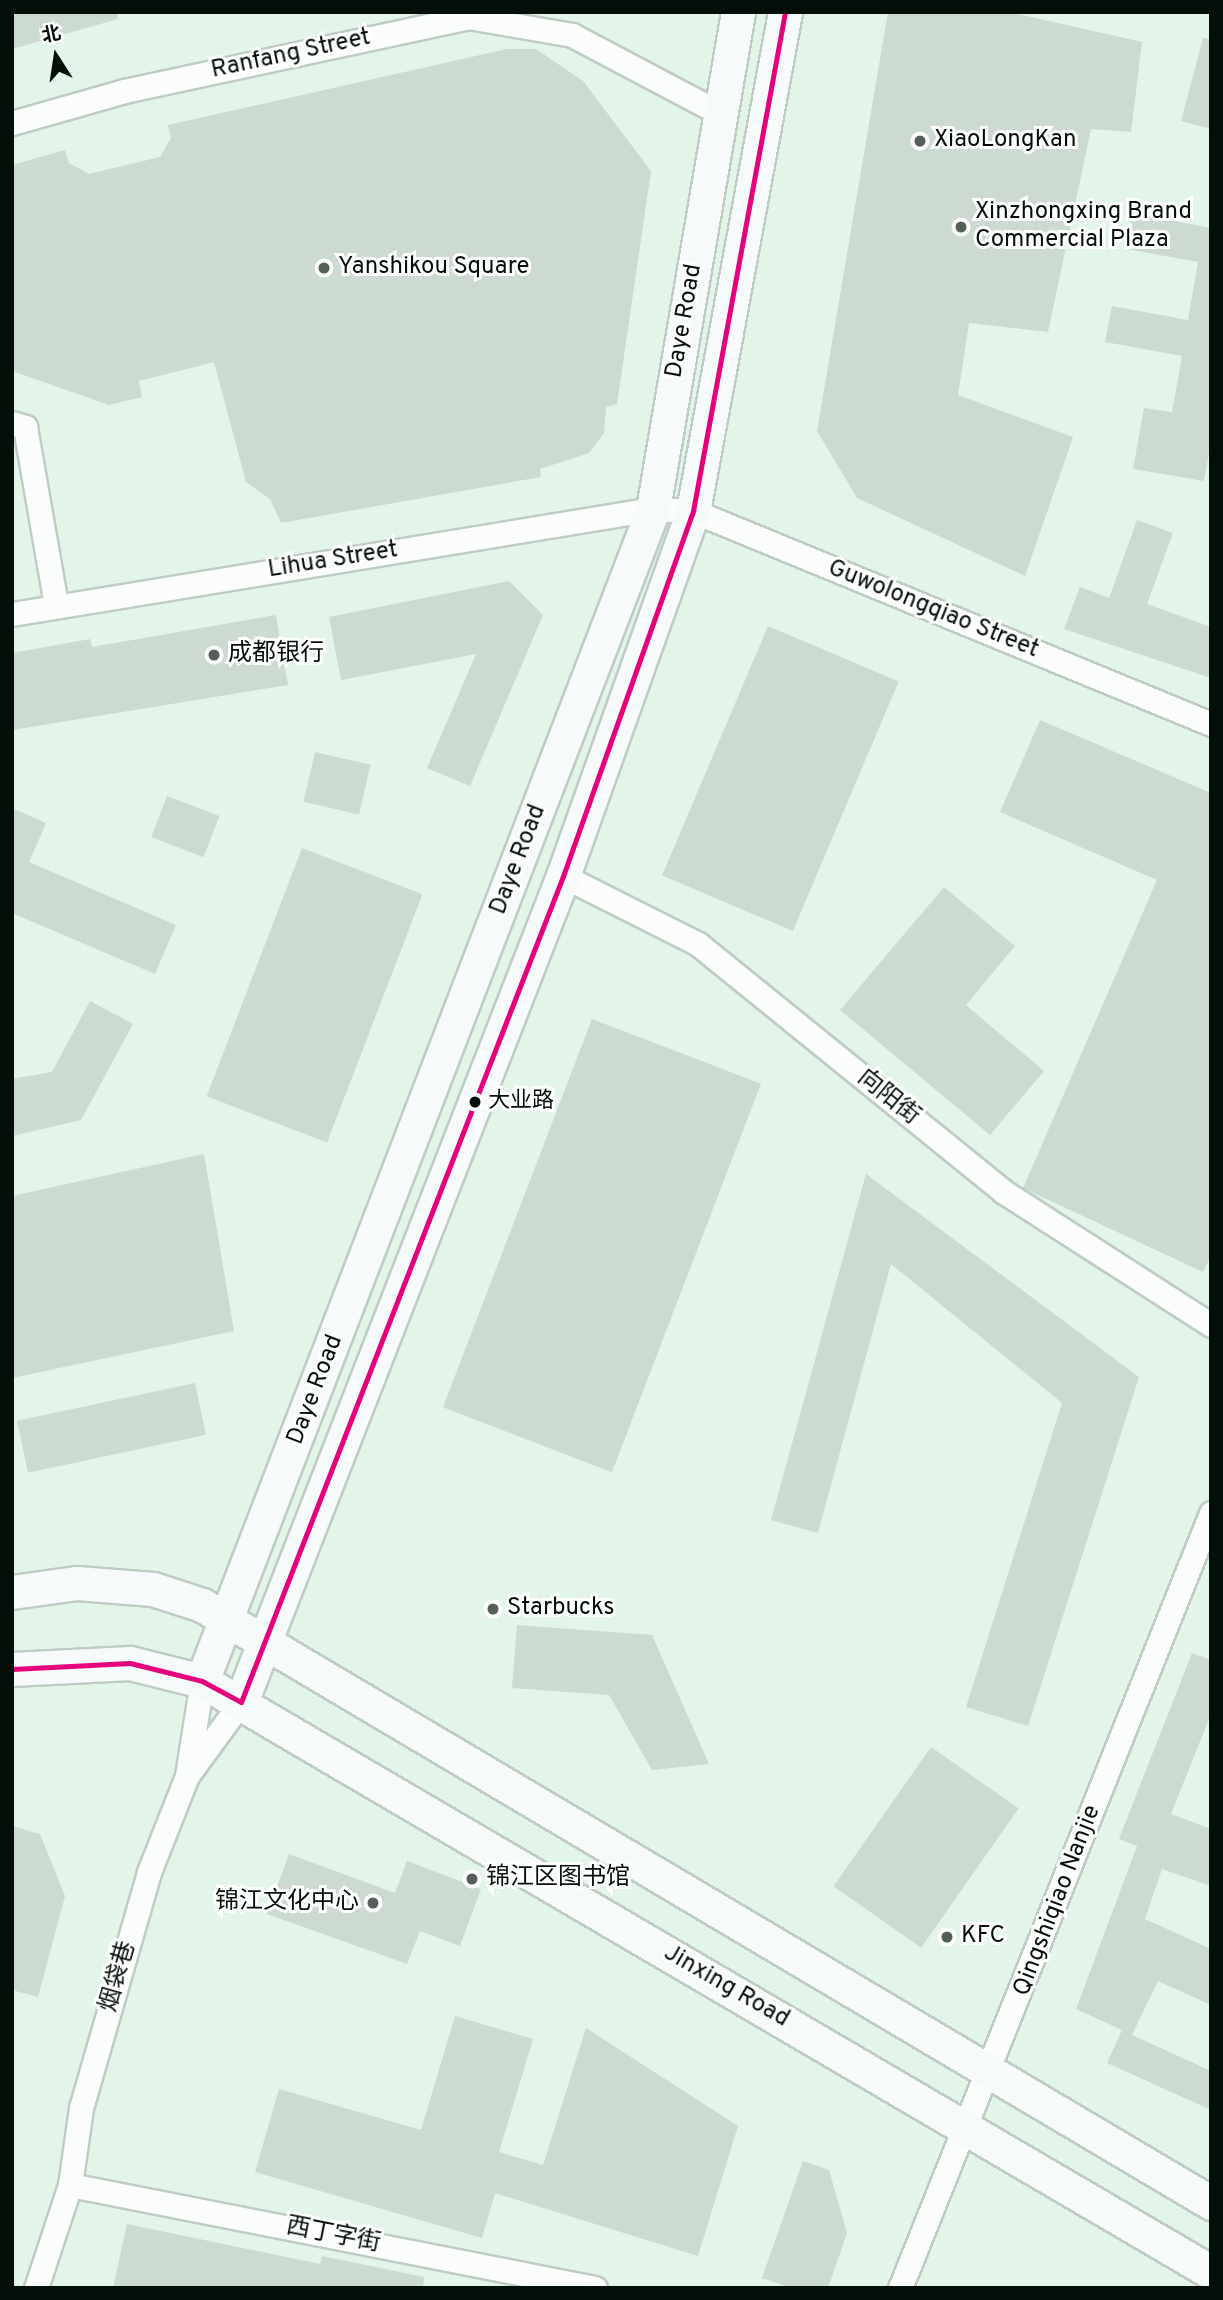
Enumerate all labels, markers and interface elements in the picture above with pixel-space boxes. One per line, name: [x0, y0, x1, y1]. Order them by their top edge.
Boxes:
north arrow: [21, 21, 91, 91]
text: 北: [40, 22, 63, 49]
street label: Ranfang Street: [209, 24, 373, 86]
place label: XiaoLongKan: [934, 127, 1077, 155]
marker: XiaoLongKan: [912, 133, 928, 149]
place label: Xinzhongxing Brand Commercial Plaza: [975, 199, 1192, 255]
marker: Xinzhongxing Brand Commercial Plaza: [953, 219, 969, 235]
place label: Yanshikou Square: [338, 254, 529, 282]
marker: Yanshikou Square: [316, 260, 332, 276]
street label: Daye Road: [661, 262, 709, 380]
street label: Lihua Street: [266, 537, 400, 585]
street label: Guwolongqiao Street: [823, 555, 1043, 665]
place label: 成都银行: [228, 641, 324, 669]
marker: 成都银行: [206, 647, 222, 663]
street label: Daye Road: [485, 801, 553, 919]
street label: 向阳街: [851, 1064, 925, 1132]
place label: 大业路: [488, 1089, 554, 1115]
marker: 大业路: [468, 1095, 482, 1109]
street label: Daye Road: [282, 1331, 350, 1449]
place label: Starbucks: [507, 1595, 615, 1623]
marker: Starbucks: [485, 1601, 501, 1617]
street label: Qingshiqiao Nanjie: [1008, 1802, 1108, 2000]
place label: 锦江区图书馆: [486, 1865, 630, 1893]
marker: 锦江区图书馆: [464, 1871, 480, 1887]
place label: 锦江文化中心: [215, 1889, 359, 1917]
marker: 锦江文化中心: [365, 1895, 381, 1911]
place label: KFC: [961, 1923, 1005, 1951]
marker: KFC: [939, 1929, 955, 1945]
street label: 烟袋巷: [95, 1938, 143, 2016]
street label: Jinxing Road: [658, 1939, 794, 2035]
street label: 西丁字街: [283, 2213, 383, 2259]

